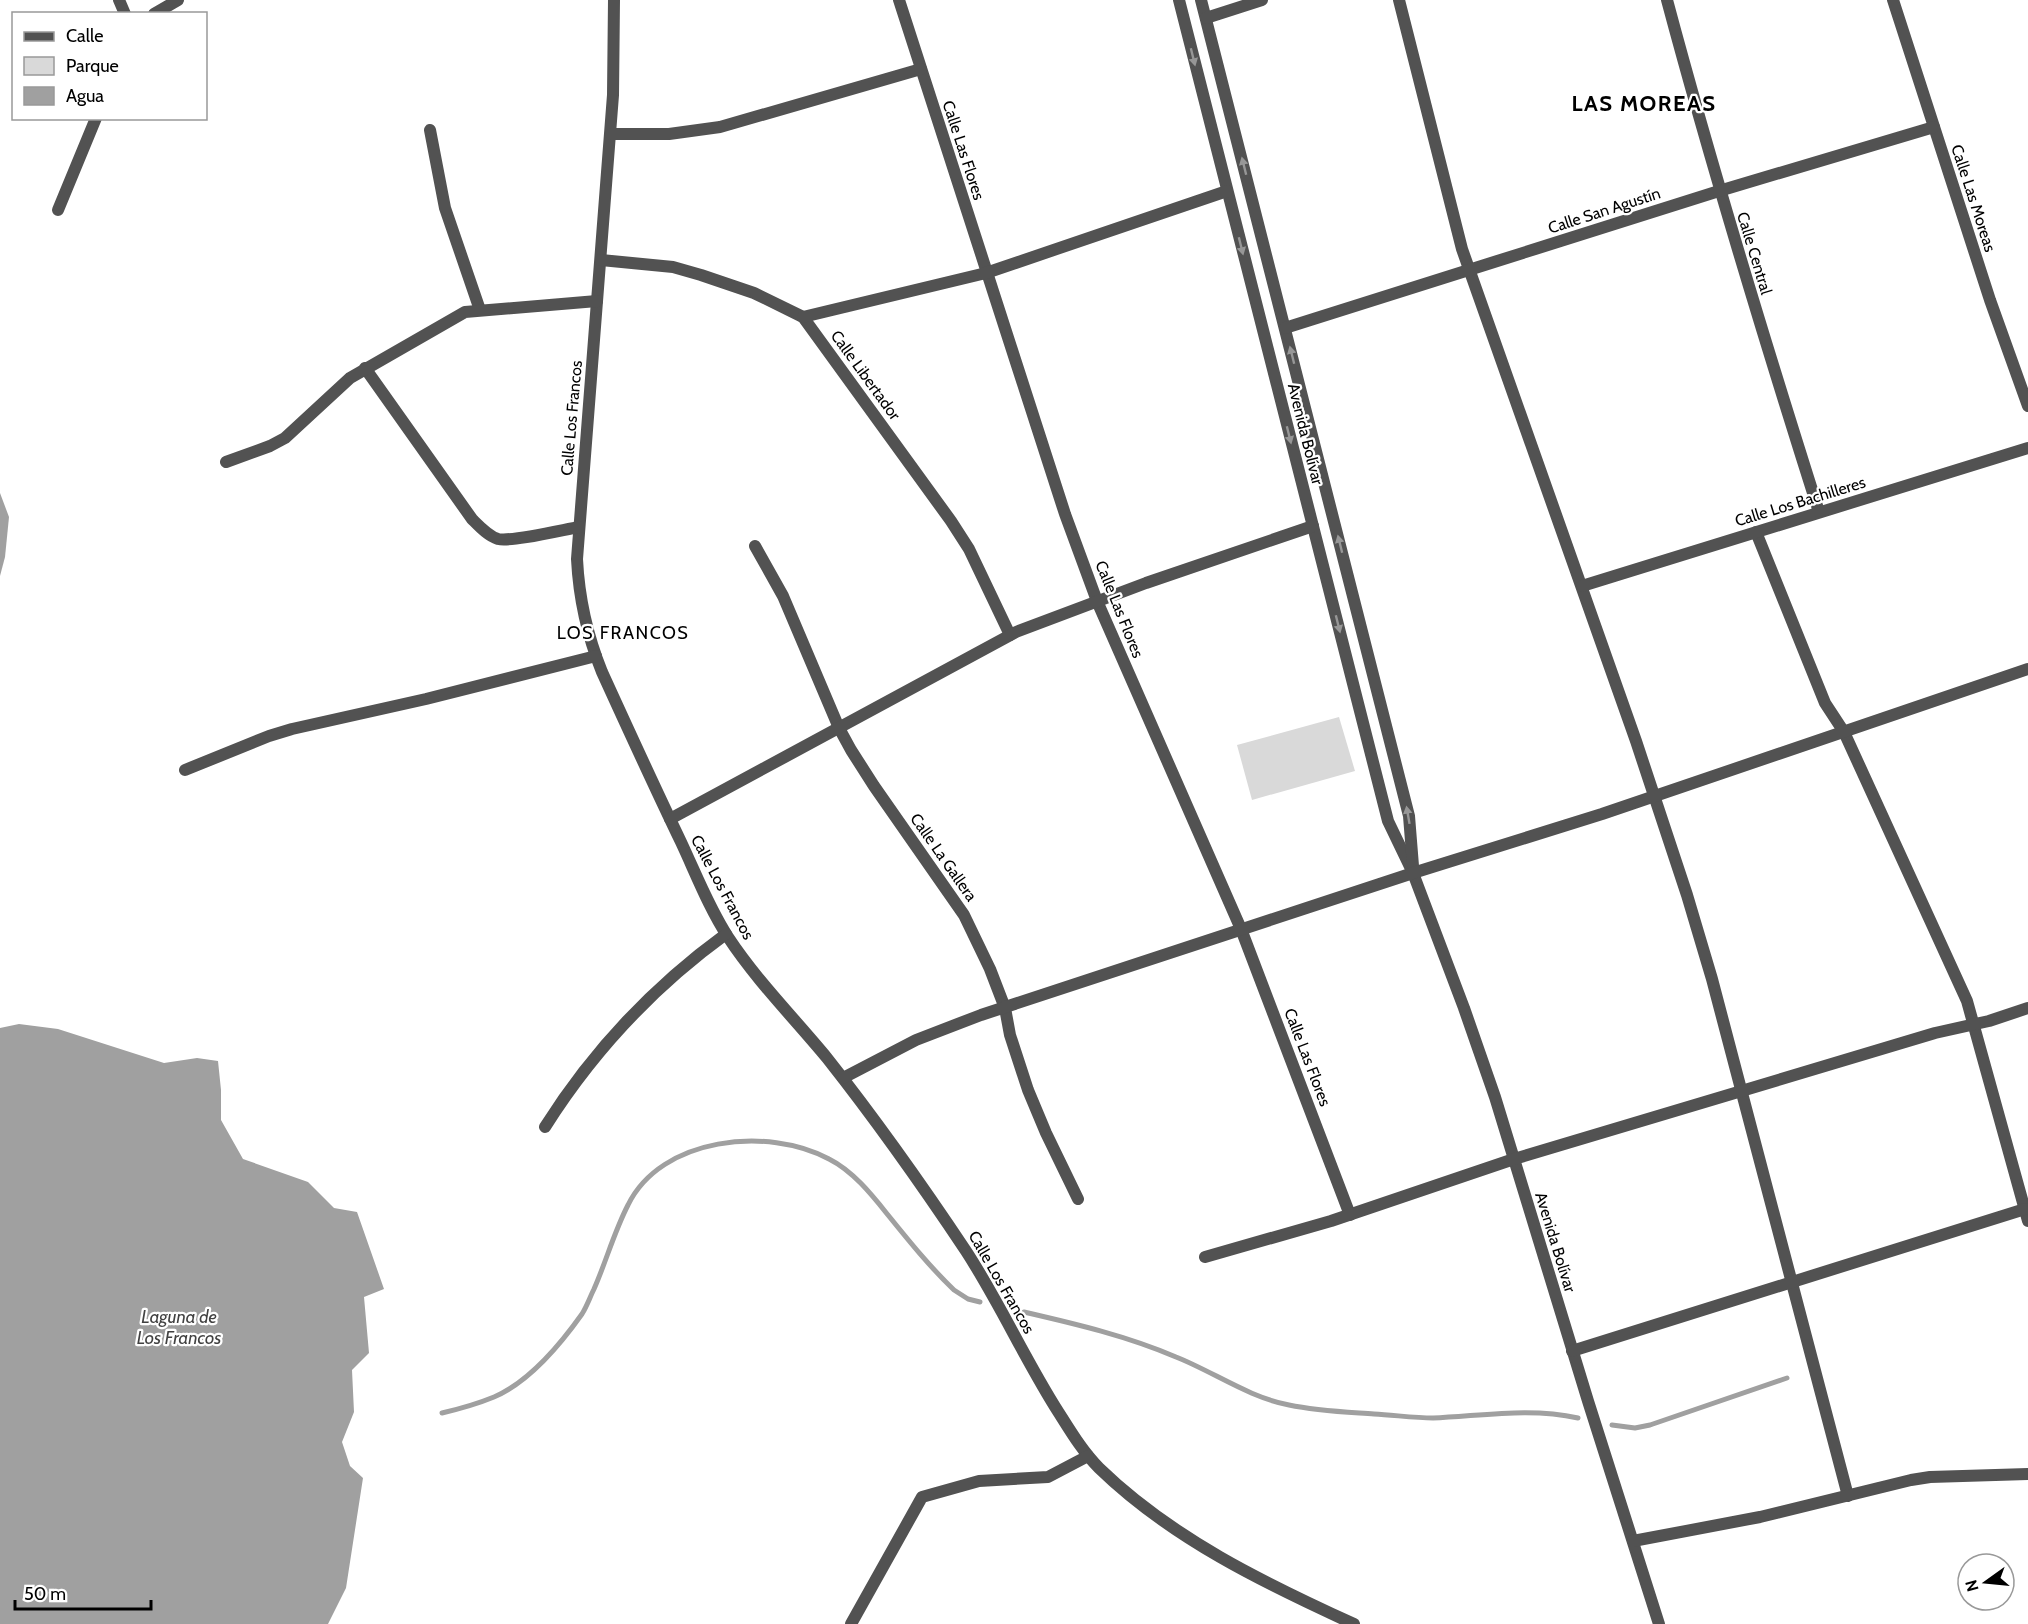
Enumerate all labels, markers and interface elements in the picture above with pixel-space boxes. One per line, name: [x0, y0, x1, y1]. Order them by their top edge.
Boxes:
legend: [12, 12, 207, 120]
text: Calle: [66, 25, 103, 47]
one-way arrow: [1189, 48, 1199, 66]
text: Parque: [66, 55, 119, 77]
text: Agua: [66, 85, 104, 107]
district label: LAS MOREAS: [1571, 90, 1717, 117]
street label: Calle Las Flores: [939, 98, 989, 203]
street label: Calle Las Moreas: [1947, 142, 2000, 255]
one-way arrow: [1238, 157, 1248, 175]
street label: Calle San Agustín: [1546, 183, 1663, 238]
street label: Calle Central: [1733, 210, 1776, 297]
one-way arrow: [1237, 236, 1247, 255]
street label: Calle Libertador: [827, 327, 905, 425]
one-way arrow: [1286, 346, 1296, 364]
street label: Calle Los Francos: [557, 359, 586, 476]
street label: Avenida Bolívar: [1284, 381, 1328, 488]
one-way arrow: [1285, 425, 1295, 444]
street label: Calle Los Bachilleres: [1733, 472, 1868, 530]
one-way arrow: [1334, 535, 1344, 553]
street label: Calle Las Flores: [1091, 558, 1148, 661]
one-way arrow: [1333, 614, 1343, 633]
district label: LOS FRANCOS: [557, 622, 689, 644]
one-way arrow: [1403, 805, 1412, 824]
street label: Calle La Gallera: [906, 810, 981, 905]
street label: Calle Los Francos: [687, 832, 758, 943]
street label: Calle Las Flores: [1280, 1006, 1335, 1109]
street label: Avenida Bolívar: [1531, 1190, 1580, 1295]
street label: Calle Los Francos: [964, 1227, 1039, 1337]
water label: Laguna de Los Francos: [137, 1306, 221, 1349]
north arrow: [1956, 1552, 2016, 1612]
scale bar: [15, 1573, 152, 1611]
text: N: [1961, 1578, 1983, 1594]
text: 50 m: [24, 1583, 66, 1605]

